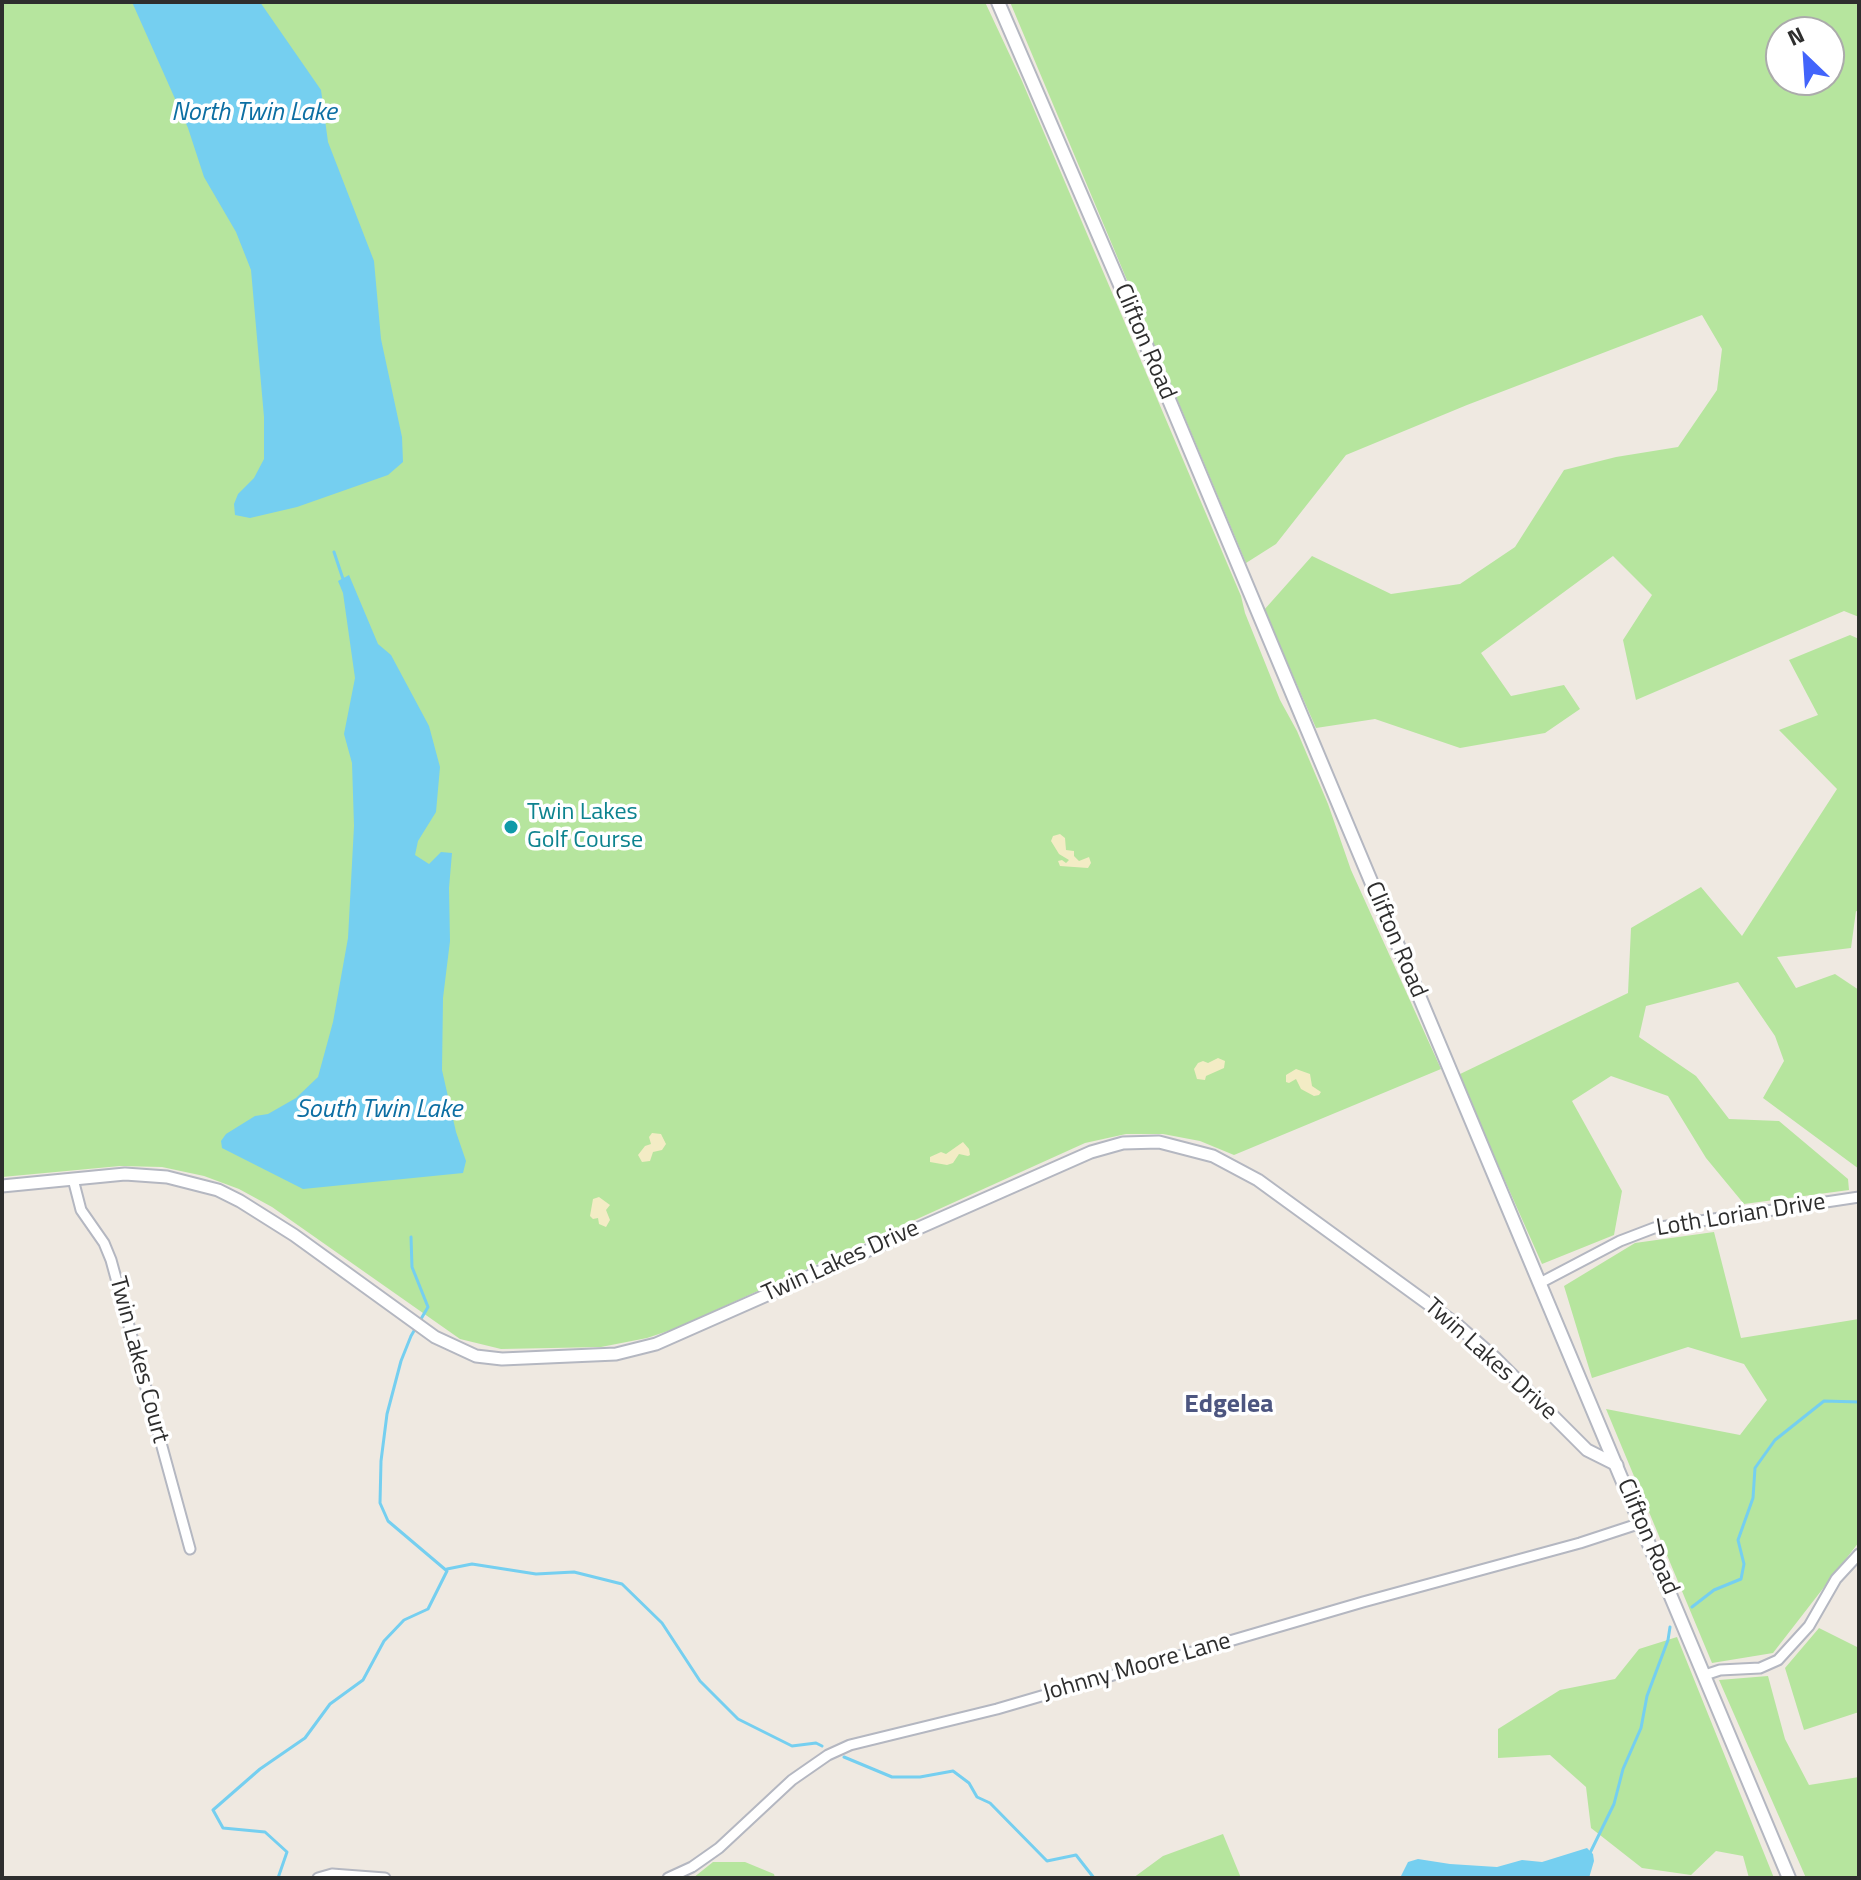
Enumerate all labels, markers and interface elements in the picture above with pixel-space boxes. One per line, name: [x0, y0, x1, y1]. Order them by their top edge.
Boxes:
north arrow: [1765, 16, 1845, 96]
text: N: [1782, 17, 1810, 55]
water label: North Twin Lake: [171, 98, 337, 130]
street label: Clifton Road: [1107, 280, 1181, 404]
place label: Twin Lakes Golf Course: [527, 799, 643, 855]
marker: Twin Lakes Golf Course: [502, 818, 520, 836]
street label: Clifton Road: [1358, 878, 1432, 1002]
water label: South Twin Lake: [296, 1095, 462, 1127]
street label: Loth Lorian Drive: [1654, 1188, 1828, 1244]
street label: Twin Lakes Drive: [758, 1215, 924, 1309]
street label: Twin Lakes Court: [102, 1274, 174, 1446]
street label: Twin Lakes Drive: [1418, 1293, 1562, 1427]
district label: Edgelea: [1184, 1390, 1274, 1422]
street label: Clifton Road: [1610, 1475, 1684, 1599]
street label: Johnny Moore Lane: [1040, 1627, 1234, 1709]

